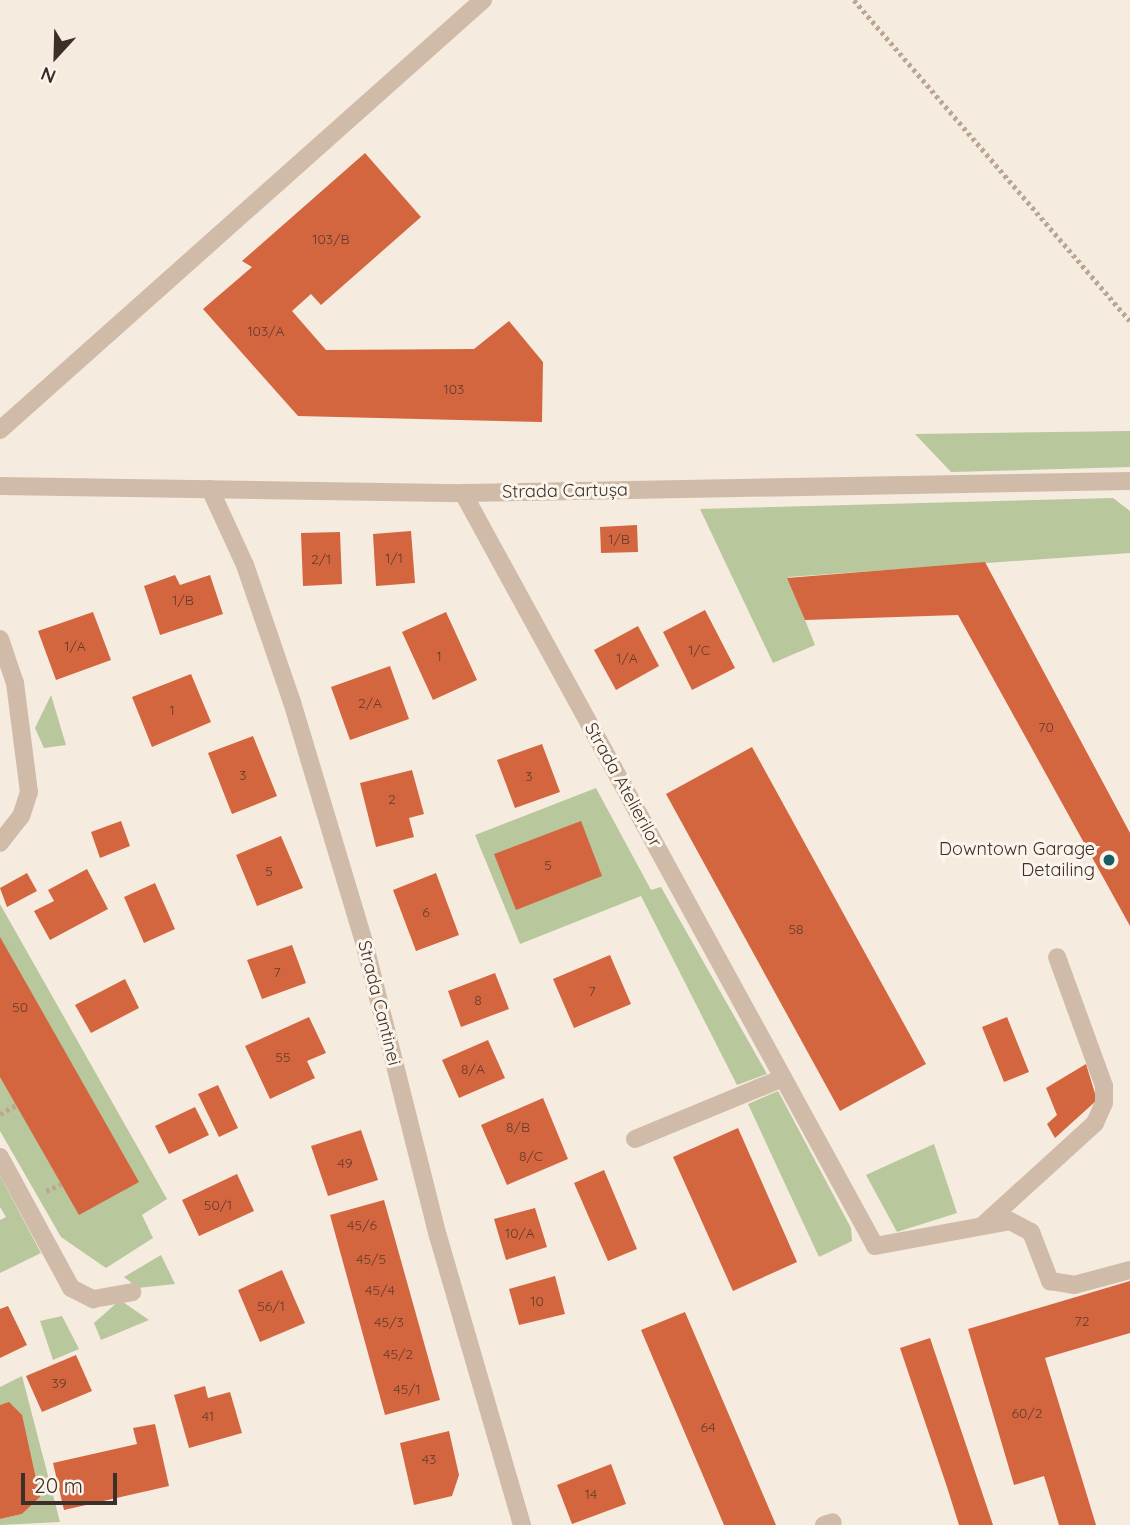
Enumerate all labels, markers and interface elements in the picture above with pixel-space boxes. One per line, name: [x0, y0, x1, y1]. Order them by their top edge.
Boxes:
north arrow: [21, 21, 91, 91]
text: N: [37, 62, 59, 89]
house number: 103/B: [312, 231, 350, 247]
house number: 103/A: [247, 323, 285, 339]
house number: 103: [444, 381, 464, 397]
street label: Strada Cartușa: [502, 479, 628, 503]
house number: 1/B: [608, 531, 630, 547]
house number: 1/1: [385, 550, 403, 566]
house number: 2/1: [311, 551, 331, 567]
house number: 1/B: [172, 592, 194, 608]
house number: 1/A: [64, 638, 86, 654]
house number: 1/C: [688, 642, 710, 658]
house number: 1: [436, 648, 442, 664]
house number: 1/A: [616, 650, 638, 666]
house number: 2/A: [358, 695, 382, 711]
house number: 1: [169, 702, 175, 718]
street label: Strada Atelierilor: [580, 719, 666, 851]
house number: 70: [1038, 719, 1054, 735]
house number: 3: [239, 767, 247, 783]
house number: 3: [525, 768, 533, 784]
house number: 2: [388, 791, 396, 807]
place label: Downtown Garage Detailing: [939, 839, 1095, 882]
marker: Downtown Garage Detailing: [1101, 852, 1117, 868]
house number: 5: [544, 857, 552, 873]
house number: 5: [265, 863, 273, 879]
house number: 6: [422, 904, 430, 920]
house number: 58: [788, 921, 804, 937]
street label: Strada Cantinei: [353, 938, 405, 1068]
house number: 7: [273, 964, 281, 980]
house number: 7: [588, 983, 596, 999]
house number: 8: [474, 992, 482, 1008]
house number: 50: [12, 999, 28, 1015]
house number: 55: [275, 1049, 291, 1065]
house number: 8/A: [461, 1061, 485, 1077]
house number: 8/B: [506, 1119, 530, 1135]
house number: 8/C: [519, 1148, 543, 1164]
house number: 49: [338, 1155, 352, 1171]
house number: 50/1: [204, 1197, 232, 1213]
house number: 45/6: [347, 1217, 377, 1233]
house number: 10/A: [505, 1225, 535, 1241]
house number: 45/5: [356, 1251, 386, 1267]
house number: 45/4: [365, 1282, 395, 1298]
house number: 10: [530, 1293, 544, 1309]
house number: 56/1: [257, 1298, 285, 1314]
house number: 72: [1075, 1313, 1089, 1329]
house number: 45/3: [374, 1314, 404, 1330]
house number: 45/2: [383, 1346, 413, 1362]
house number: 39: [51, 1375, 67, 1391]
house number: 45/1: [393, 1381, 421, 1397]
house number: 60/2: [1012, 1405, 1042, 1421]
house number: 41: [202, 1408, 214, 1424]
house number: 64: [700, 1419, 716, 1435]
house number: 43: [422, 1451, 436, 1467]
scale bar: [24, 1458, 121, 1502]
text: 20 m: [34, 1472, 83, 1498]
house number: 14: [585, 1486, 597, 1502]

